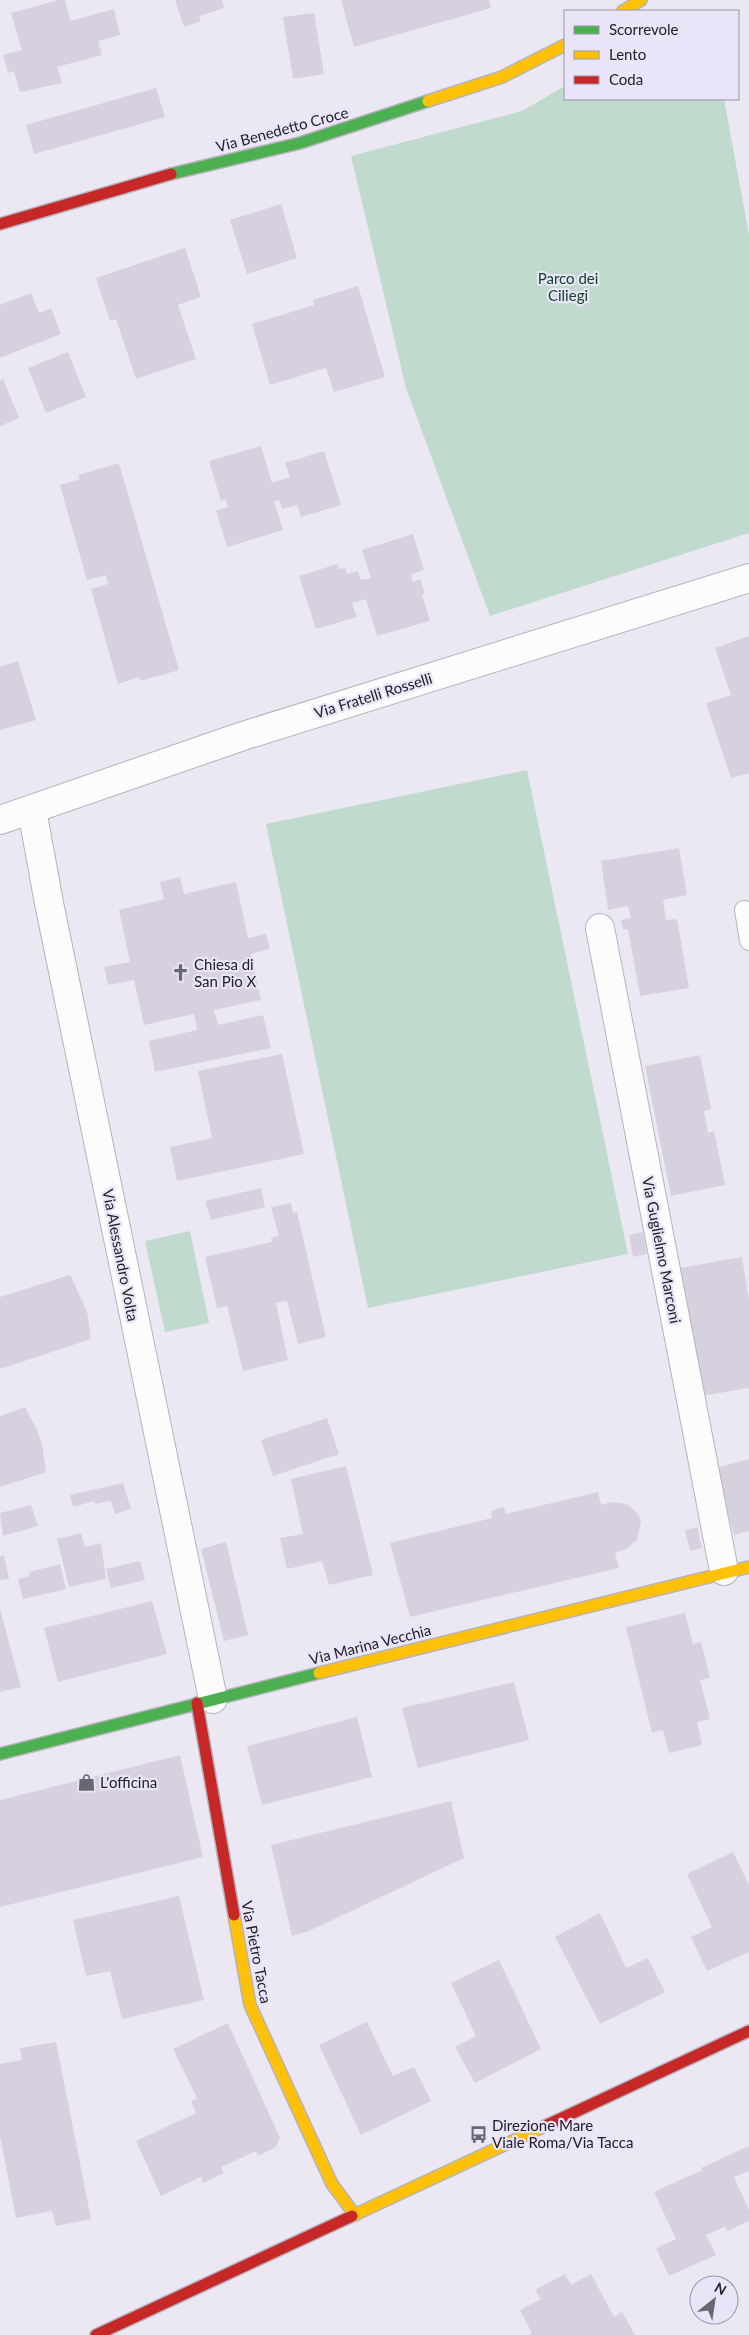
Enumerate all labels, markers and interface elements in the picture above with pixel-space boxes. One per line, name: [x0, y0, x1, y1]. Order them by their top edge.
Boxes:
legend: [564, 10, 739, 100]
text: Scorrevole: [609, 20, 679, 38]
text: Lento: [609, 45, 646, 63]
text: Coda: [609, 70, 643, 88]
street label: Via Benedetto Croce: [214, 103, 350, 155]
park label: Parco dei Ciliegi: [538, 269, 598, 304]
street label: Via Fratelli Rosselli: [312, 669, 434, 721]
place label: Chiesa di San Pio X: [194, 955, 257, 990]
church icon: Chiesa di San Pio X: [170, 963, 190, 983]
street label: Via Guglielmo Marconi: [639, 1175, 685, 1325]
street label: Via Alessandro Volta: [99, 1187, 143, 1323]
street label: Via Marina Vecchia: [307, 1620, 433, 1668]
shop icon: L'officina: [76, 1772, 96, 1792]
place label: L'officina: [100, 1773, 157, 1791]
street label: Via Pietro Tacca: [238, 1899, 276, 2005]
place label: Direzione Mare Viale Roma/Via Tacca: [492, 2116, 633, 2151]
bus stop icon: Direzione Mare Viale Roma/Via Tacca: [468, 2124, 488, 2144]
north arrow: [689, 2275, 739, 2325]
text: N: [712, 2278, 730, 2298]

